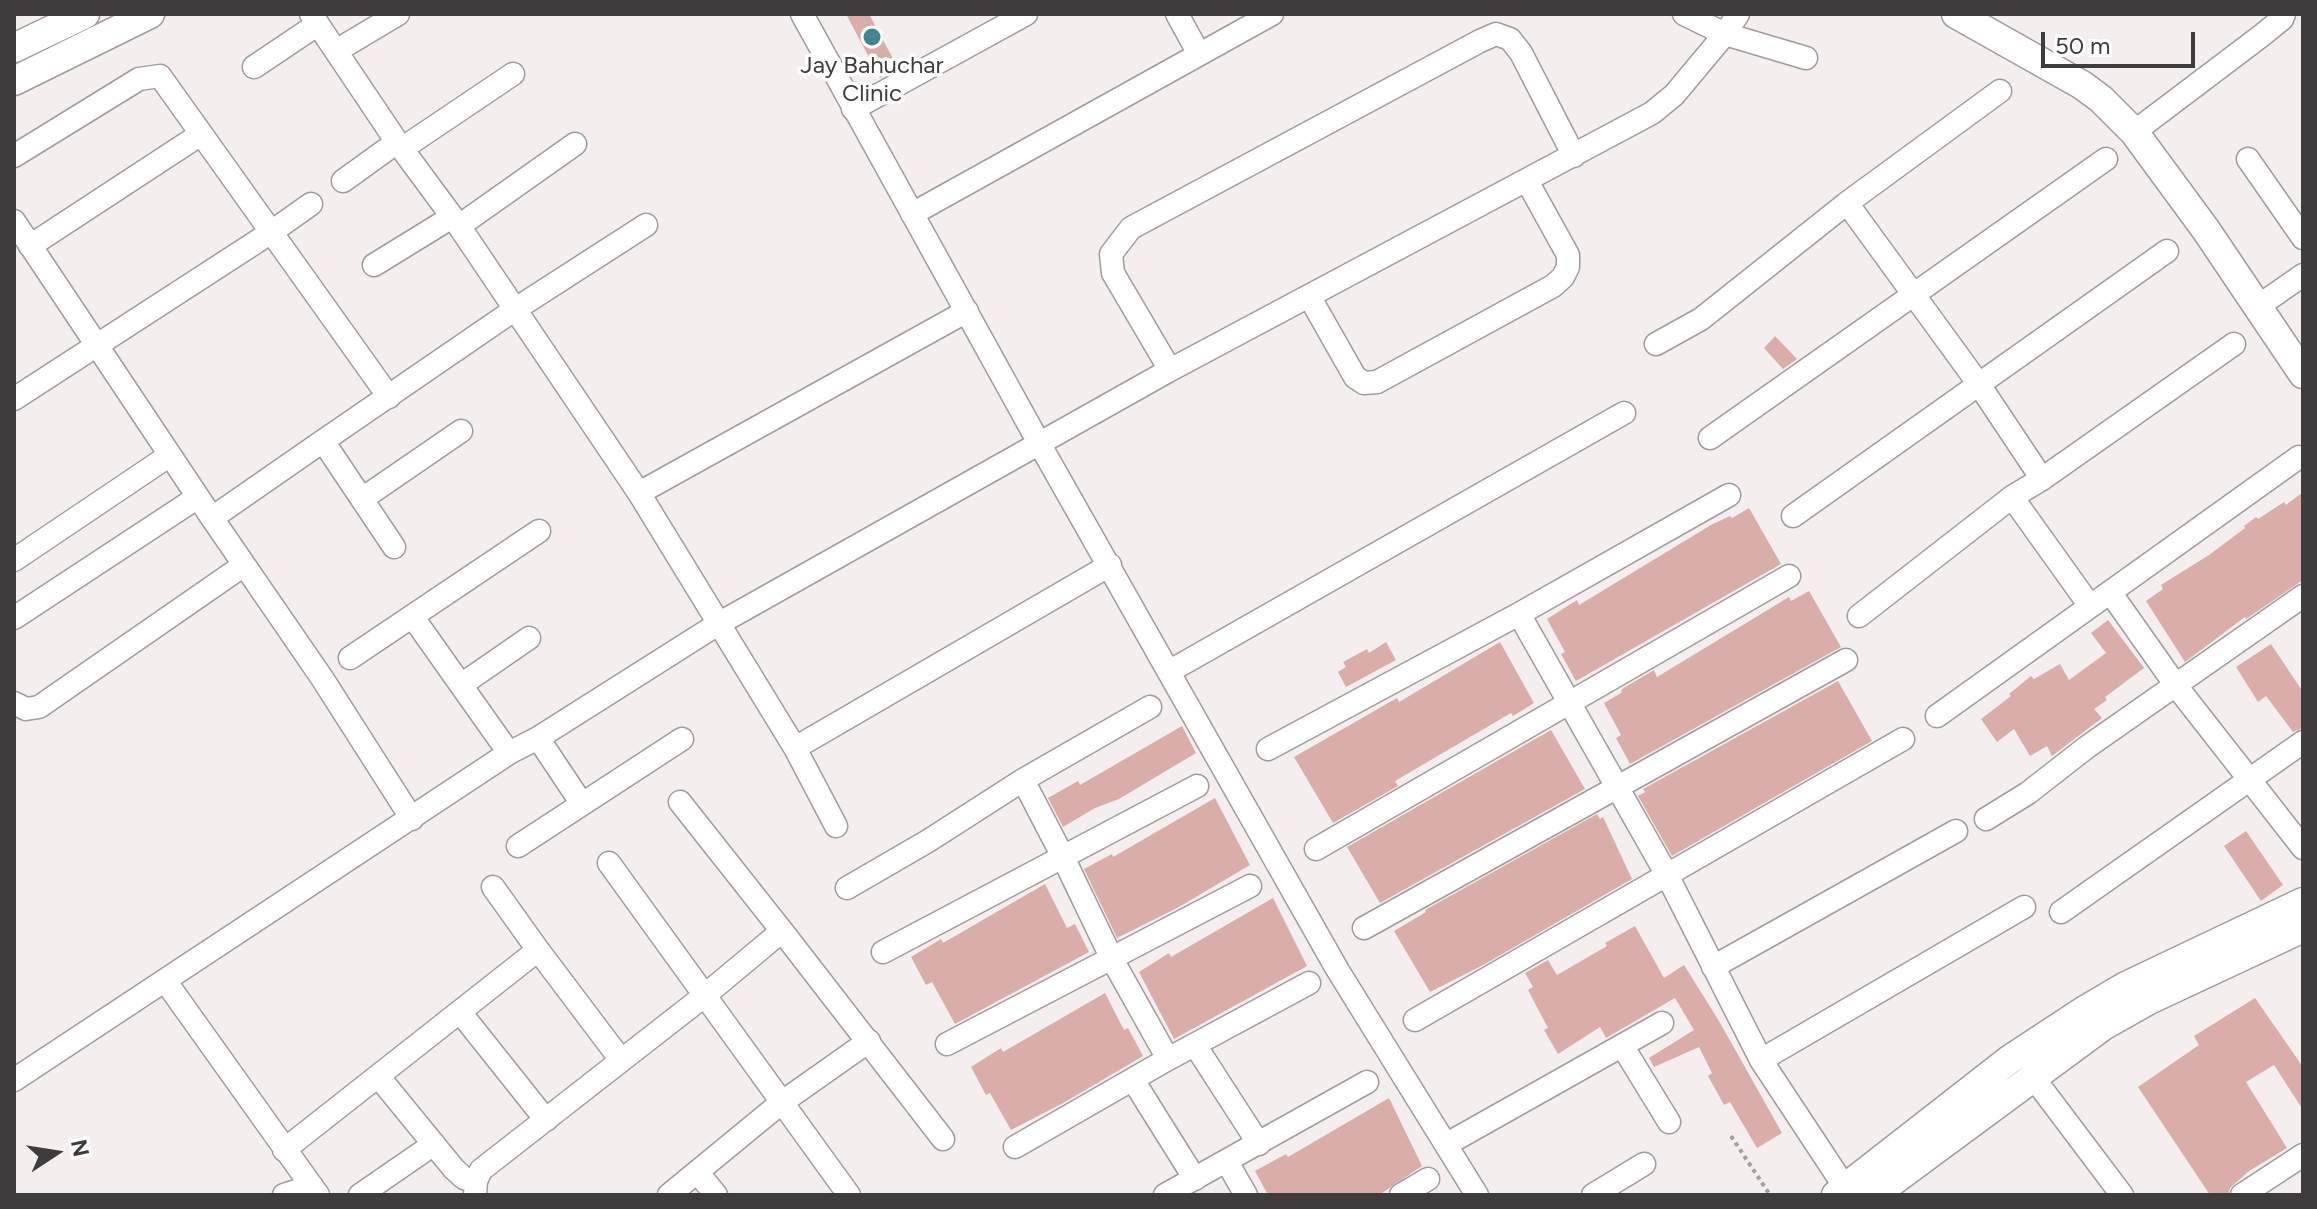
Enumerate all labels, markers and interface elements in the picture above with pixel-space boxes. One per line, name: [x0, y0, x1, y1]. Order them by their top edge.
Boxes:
scale bar: [2045, 16, 2199, 66]
marker: Jay Bahuchar Clinic: [861, 26, 883, 48]
text: 50 m: [2055, 31, 2111, 60]
place label: Jay Bahuchar Clinic: [800, 52, 944, 108]
north arrow: [16, 1113, 96, 1193]
text: N: [65, 1137, 95, 1159]

